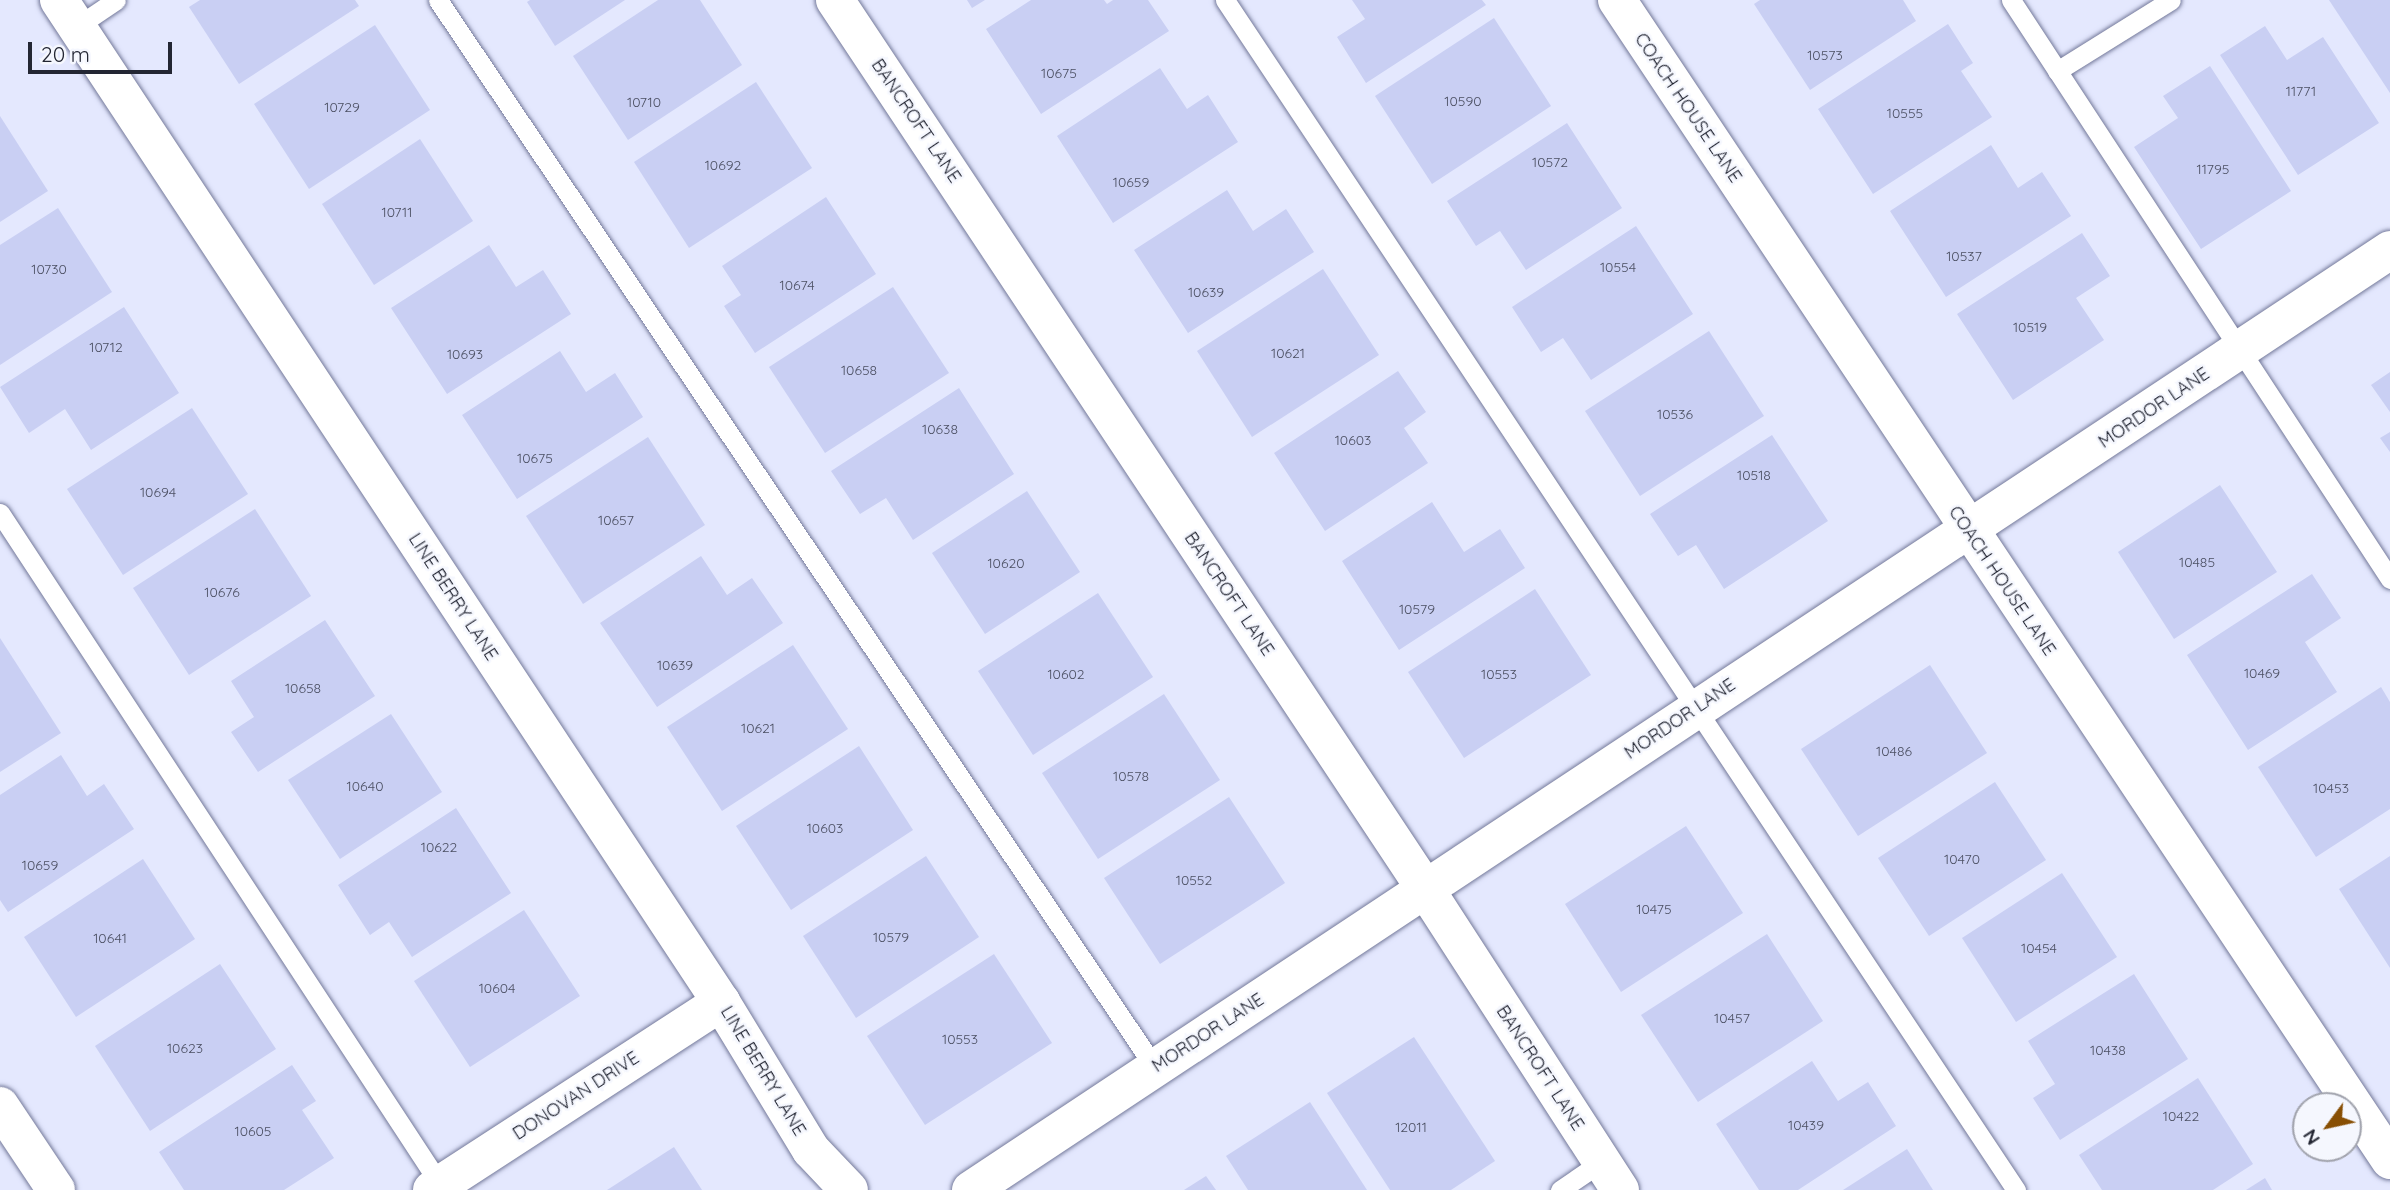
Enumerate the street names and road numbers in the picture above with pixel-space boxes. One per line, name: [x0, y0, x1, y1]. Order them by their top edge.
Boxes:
street label: COACH HOUSE LANE: [1630, 29, 1746, 187]
street label: BANCROFT LANE: [867, 55, 965, 187]
street label: MORDOR LANE: [2094, 363, 2214, 453]
street label: COACH HOUSE LANE: [1944, 502, 2060, 660]
street label: BANCROFT LANE: [1180, 528, 1278, 660]
street label: LINE BERRY LANE: [404, 529, 502, 665]
street label: MORDOR LANE: [1620, 674, 1740, 764]
street label: MORDOR LANE: [1148, 989, 1268, 1077]
street label: BANCROFT LANE: [1492, 1001, 1588, 1135]
street label: LINE BERRY LANE: [716, 1002, 810, 1140]
street label: DONOVAN DRIVE: [509, 1047, 643, 1145]

